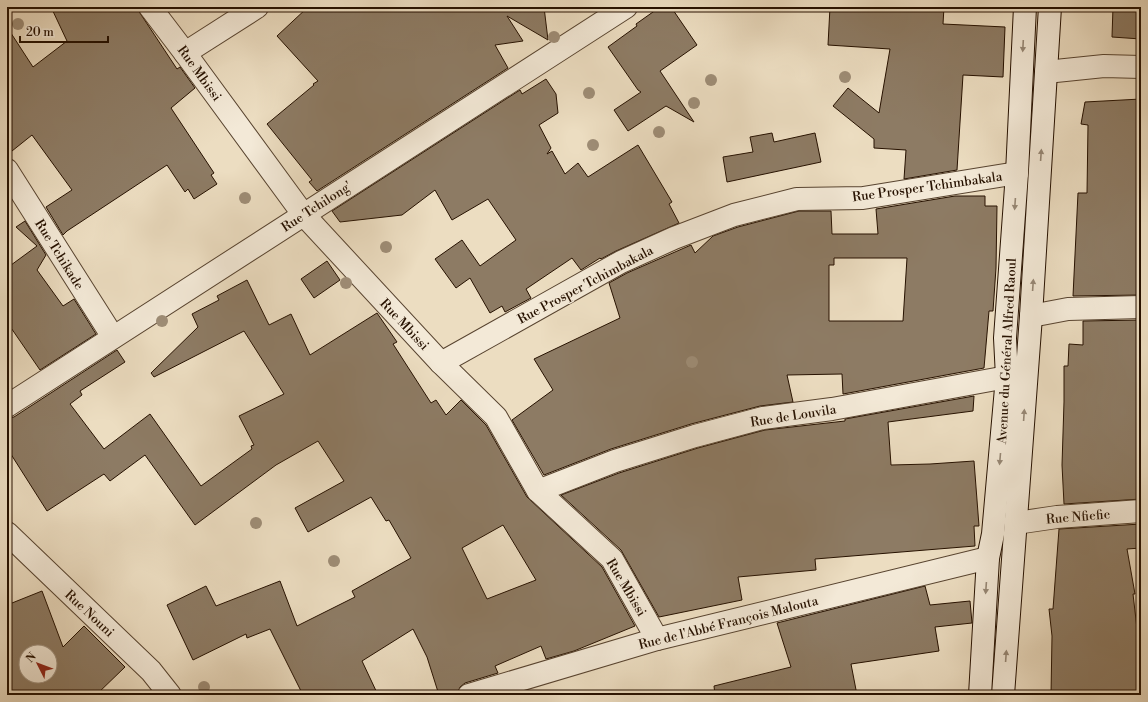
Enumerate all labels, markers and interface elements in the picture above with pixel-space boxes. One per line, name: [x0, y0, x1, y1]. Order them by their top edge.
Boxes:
scale bar: [20, 18, 108, 44]
text: 20 m: [26, 25, 54, 40]
one-way arrow: [1020, 40, 1027, 52]
street label: Rue Mbissi: [174, 43, 225, 104]
one-way arrow: [1038, 148, 1044, 161]
street label: Rue Prosper Tchimbakala: [851, 168, 1004, 205]
street label: Rue Tchilong': [278, 178, 355, 235]
one-way arrow: [1012, 198, 1018, 210]
street label: Rue Tchikade: [31, 216, 87, 293]
street label: Rue Prosper Tchimbakala: [515, 242, 656, 327]
street label: Avenue du Général Alfred Raoul: [994, 258, 1020, 445]
one-way arrow: [1029, 279, 1036, 291]
street label: Rue Mbissi: [376, 296, 432, 354]
street label: Rue de Louvila: [749, 401, 838, 431]
one-way arrow: [1020, 409, 1027, 421]
one-way arrow: [996, 453, 1003, 465]
street label: Rue Nfiefie: [1045, 506, 1111, 528]
street label: Rue Mbissi: [603, 556, 650, 619]
one-way arrow: [983, 582, 990, 594]
street label: Rue Nouni: [61, 587, 117, 641]
street label: Rue de l'Abbé François Malouta: [637, 593, 820, 653]
north arrow: [18, 644, 58, 684]
text: N: [23, 650, 40, 666]
one-way arrow: [1003, 650, 1010, 662]

